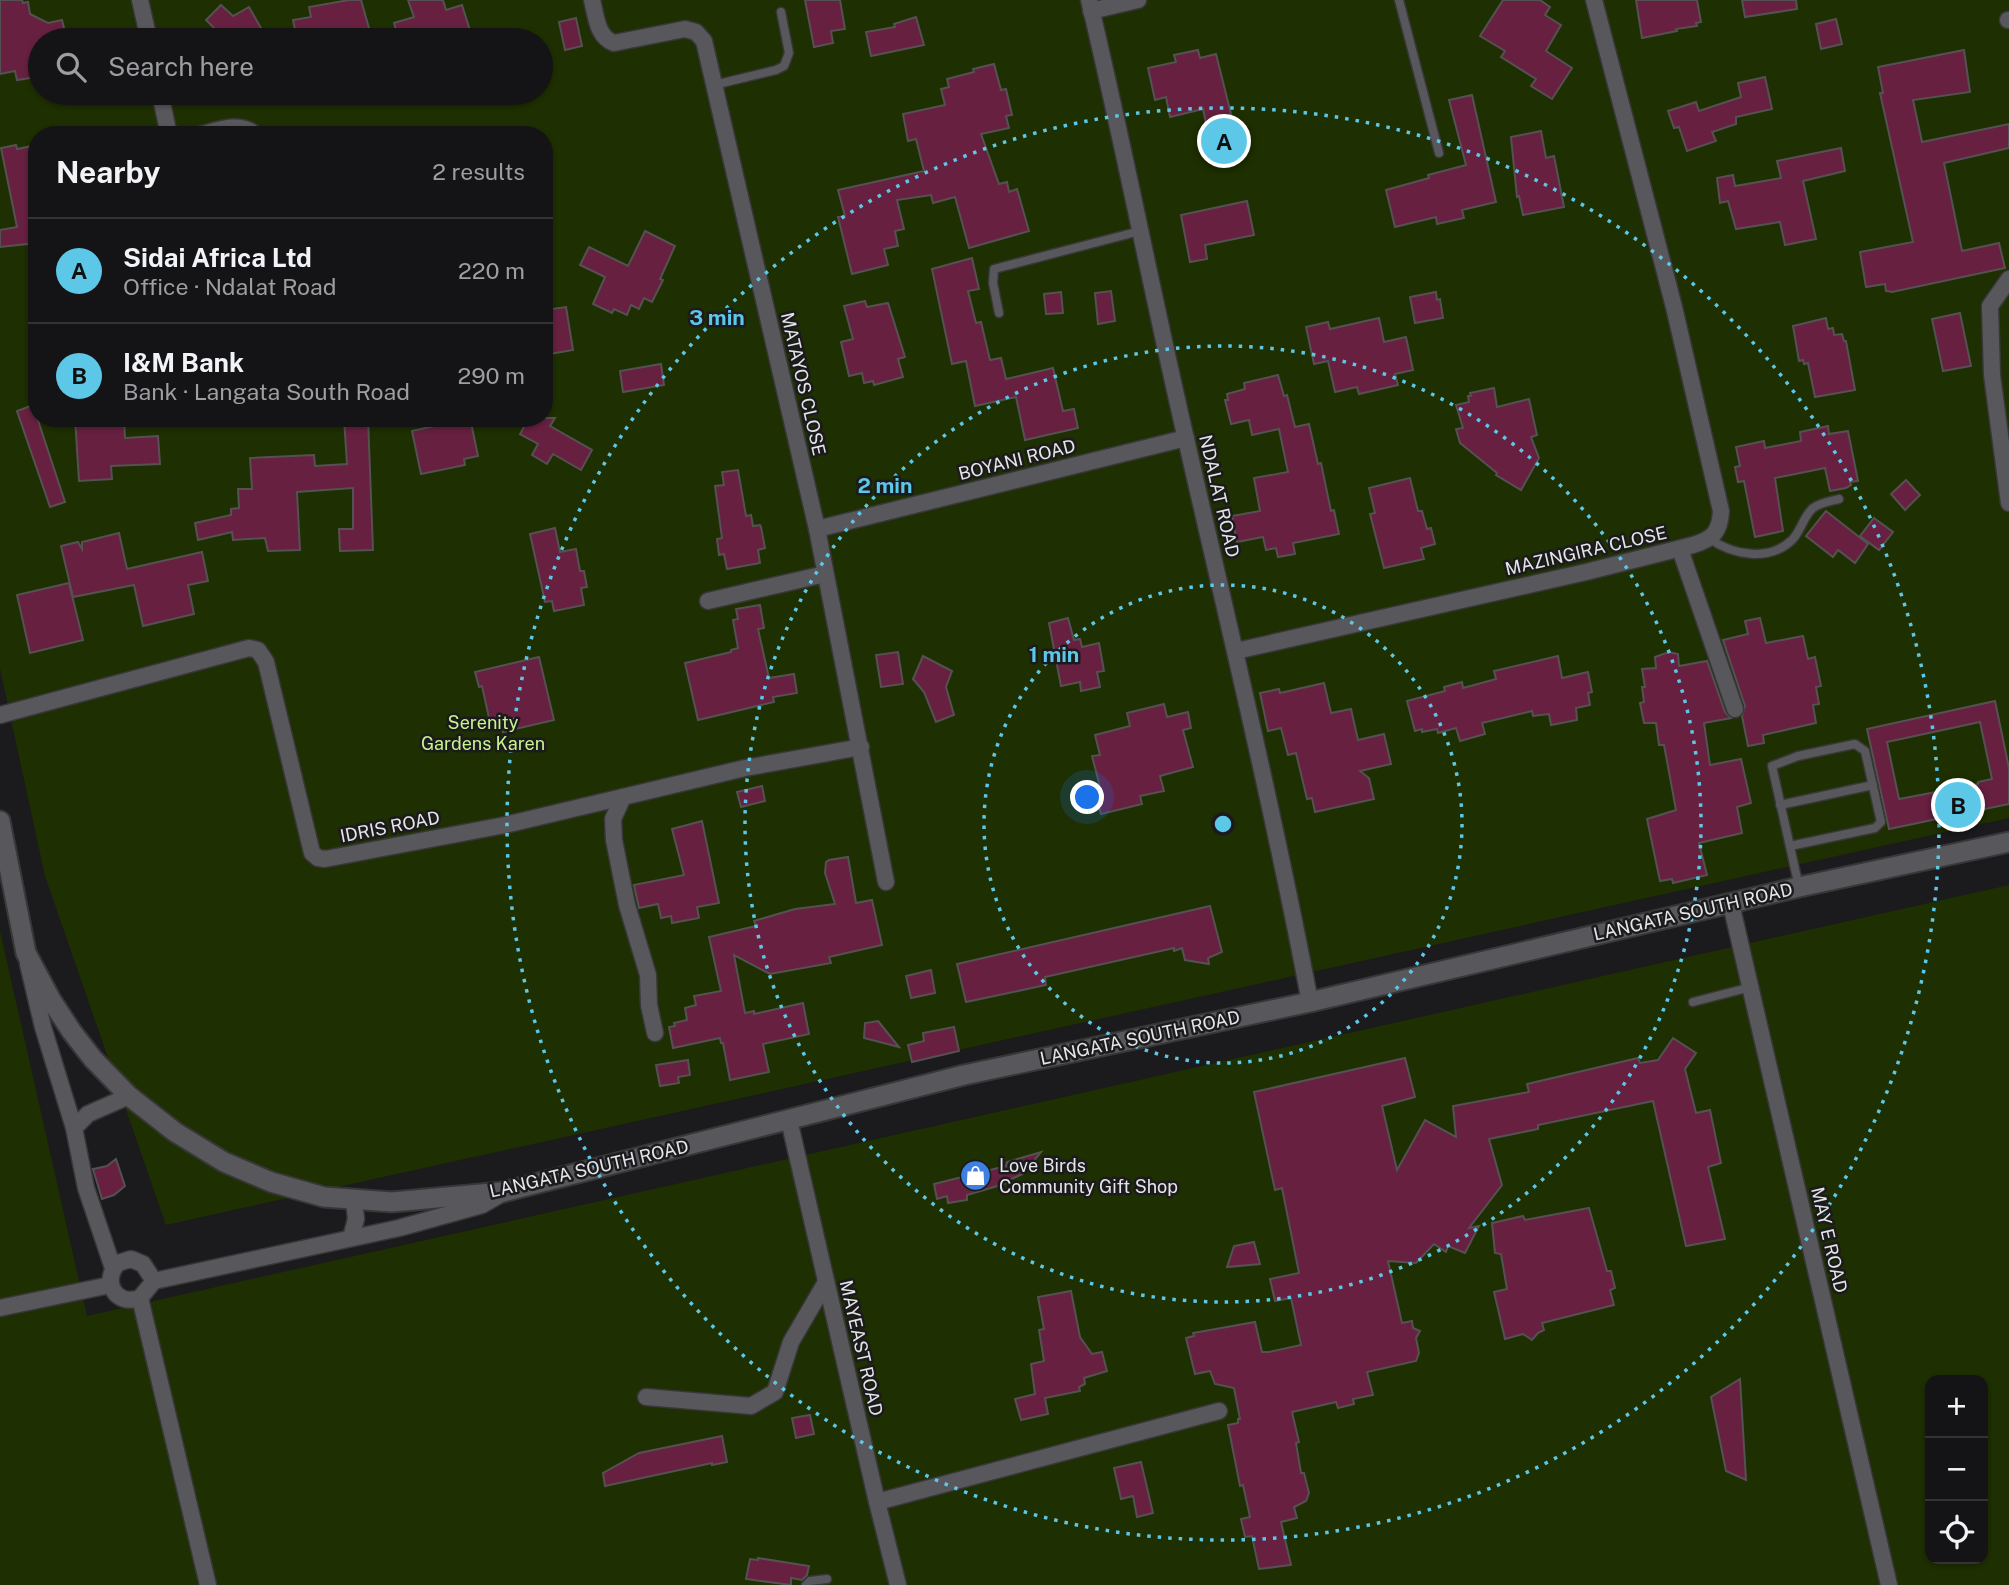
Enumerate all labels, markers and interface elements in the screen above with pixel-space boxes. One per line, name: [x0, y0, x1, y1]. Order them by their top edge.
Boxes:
search box: [28, 28, 553, 105]
icon: search: [52, 48, 90, 86]
text: Search here: [108, 51, 254, 82]
pin: A: [1201, 115, 1247, 167]
text: Nearby: [56, 154, 160, 190]
text: 2 results: [432, 158, 525, 185]
text: Sidai Africa Ltd: [123, 242, 312, 273]
text: A: [71, 257, 87, 284]
text: 220 m: [458, 257, 525, 284]
text: Office · Ndalat Road: [123, 273, 336, 300]
text: 3 min: [689, 305, 745, 330]
street label: MATAYOS CLOSE: [777, 310, 830, 458]
text: I&M Bank: [123, 347, 244, 378]
text: B: [71, 362, 87, 389]
text: 290 m: [458, 362, 525, 389]
text: Bank · Langata South Road: [123, 378, 410, 405]
street label: NDALAT ROAD: [1195, 433, 1244, 559]
street label: BOYANI ROAD: [956, 435, 1078, 484]
text: 2 min: [857, 473, 913, 498]
street label: MAZINGIRA CLOSE: [1503, 522, 1669, 579]
text: 1 min: [1029, 642, 1079, 667]
park label: Serenity Gardens Karen: [421, 712, 545, 754]
pin: B: [1935, 779, 1981, 831]
your location: [1070, 780, 1104, 814]
street label: IDRIS ROAD: [338, 807, 442, 846]
centre of rings: [1211, 812, 1235, 836]
street label: LANGATA SOUTH ROAD: [1591, 878, 1795, 945]
street label: LANGATA SOUTH ROAD: [1038, 1006, 1242, 1069]
street label: LANGATA SOUTH ROAD: [487, 1135, 691, 1202]
place label: Love Birds Community Gift Shop: [999, 1155, 1178, 1197]
shop icon: Love Birds Community Gift Shop: [959, 1159, 993, 1193]
street label: MAY E ROAD: [1807, 1185, 1852, 1295]
street label: MAYEAST ROAD: [836, 1278, 887, 1418]
map controls: [1925, 1375, 1988, 1564]
button: +: [1925, 1375, 1988, 1438]
button: −: [1925, 1438, 1988, 1501]
button: locate: [1925, 1501, 1988, 1564]

